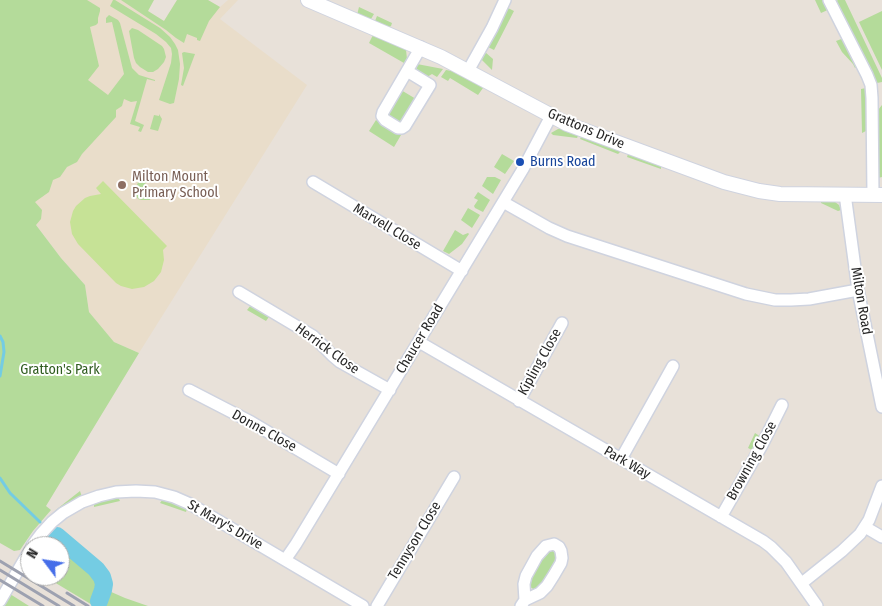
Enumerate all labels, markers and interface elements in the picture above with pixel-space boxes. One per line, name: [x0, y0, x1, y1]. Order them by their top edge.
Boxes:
street label: Grattons Drive: [545, 105, 627, 153]
place label: Burns Road: [530, 154, 596, 170]
marker: Burns Road: [514, 156, 526, 168]
place label: Milton Mount Primary School: [132, 169, 218, 202]
marker: Milton Mount Primary School: [116, 179, 128, 191]
street label: Marvell Close: [350, 200, 424, 254]
street label: Milton Road: [847, 266, 875, 336]
street label: Chaucer Road: [393, 301, 447, 377]
street label: Herrick Close: [292, 320, 362, 378]
street label: Kipling Close: [515, 326, 565, 398]
park label: Gratton's Park: [20, 362, 100, 378]
street label: Donne Close: [229, 406, 299, 456]
street label: Browning Close: [723, 419, 781, 503]
street label: Park Way: [601, 443, 653, 483]
street label: St Mary's Drive: [184, 497, 266, 553]
street label: Tennyson Close: [385, 499, 445, 583]
north arrow: [20, 536, 70, 586]
text: N: [23, 546, 42, 562]

